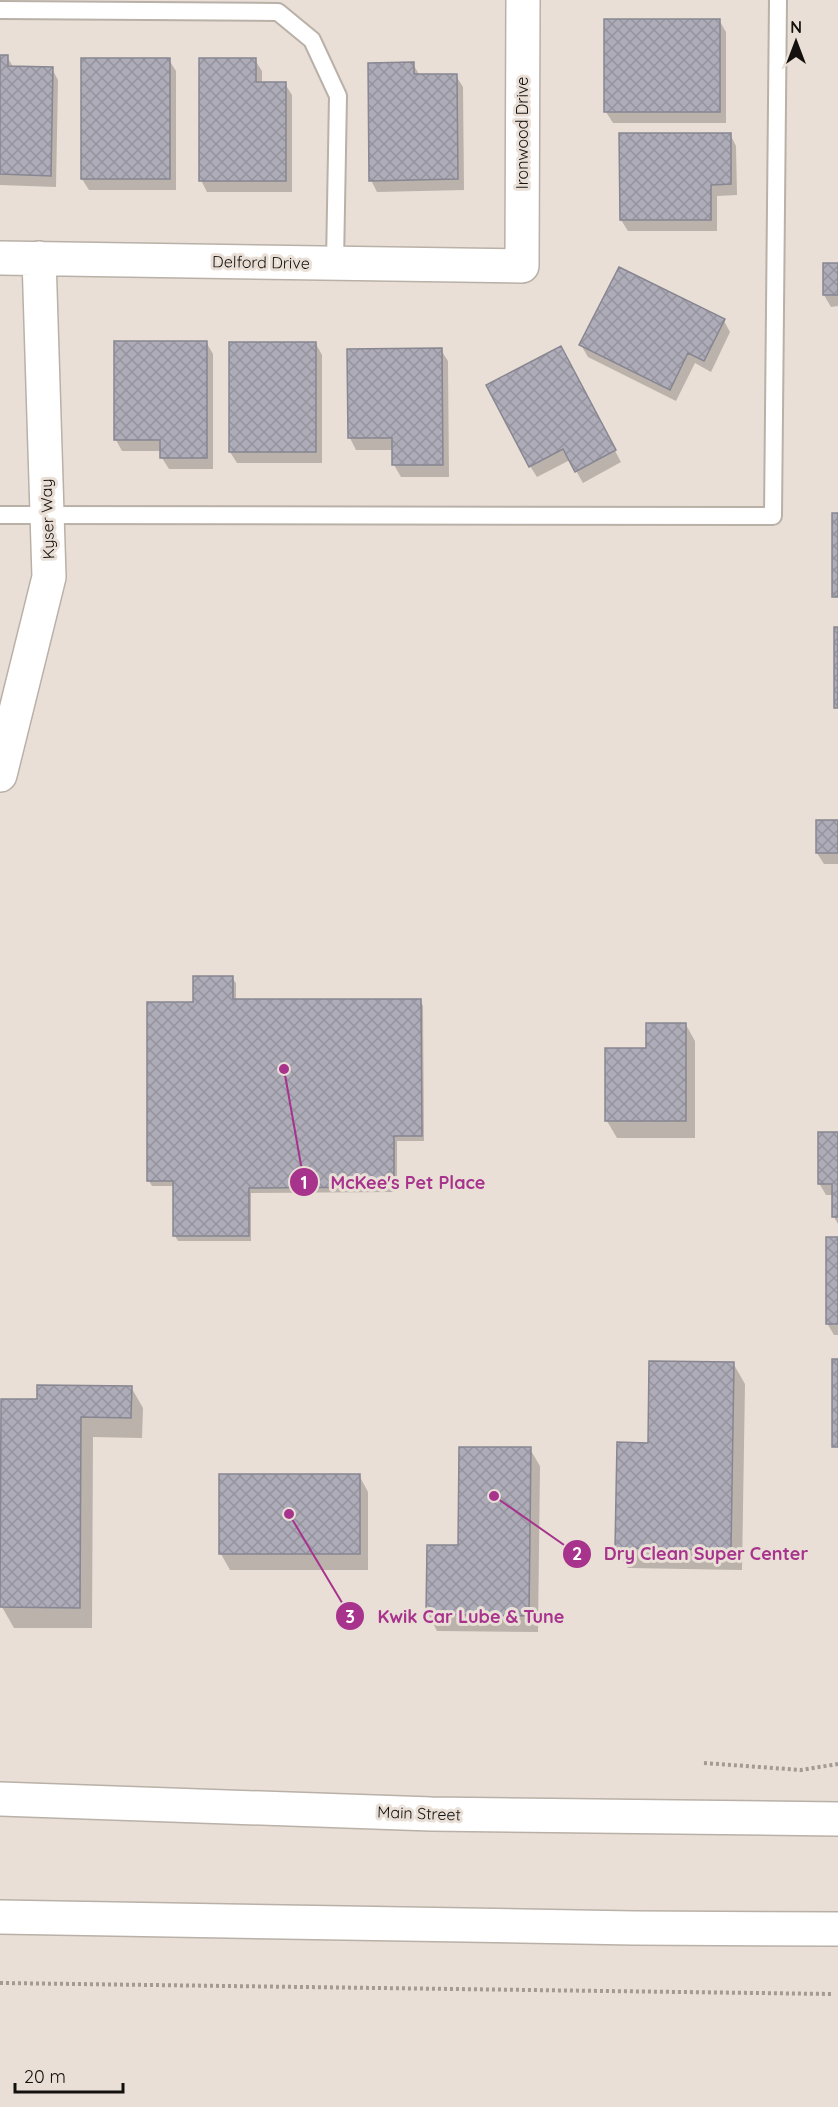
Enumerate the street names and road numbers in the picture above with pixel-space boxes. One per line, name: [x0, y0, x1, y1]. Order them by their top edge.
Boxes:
street label: Ironwood Drive: [512, 77, 532, 189]
street label: Delford Drive: [212, 251, 310, 273]
street label: Kyser Way: [36, 478, 58, 560]
street label: Main Street: [377, 1802, 461, 1824]

